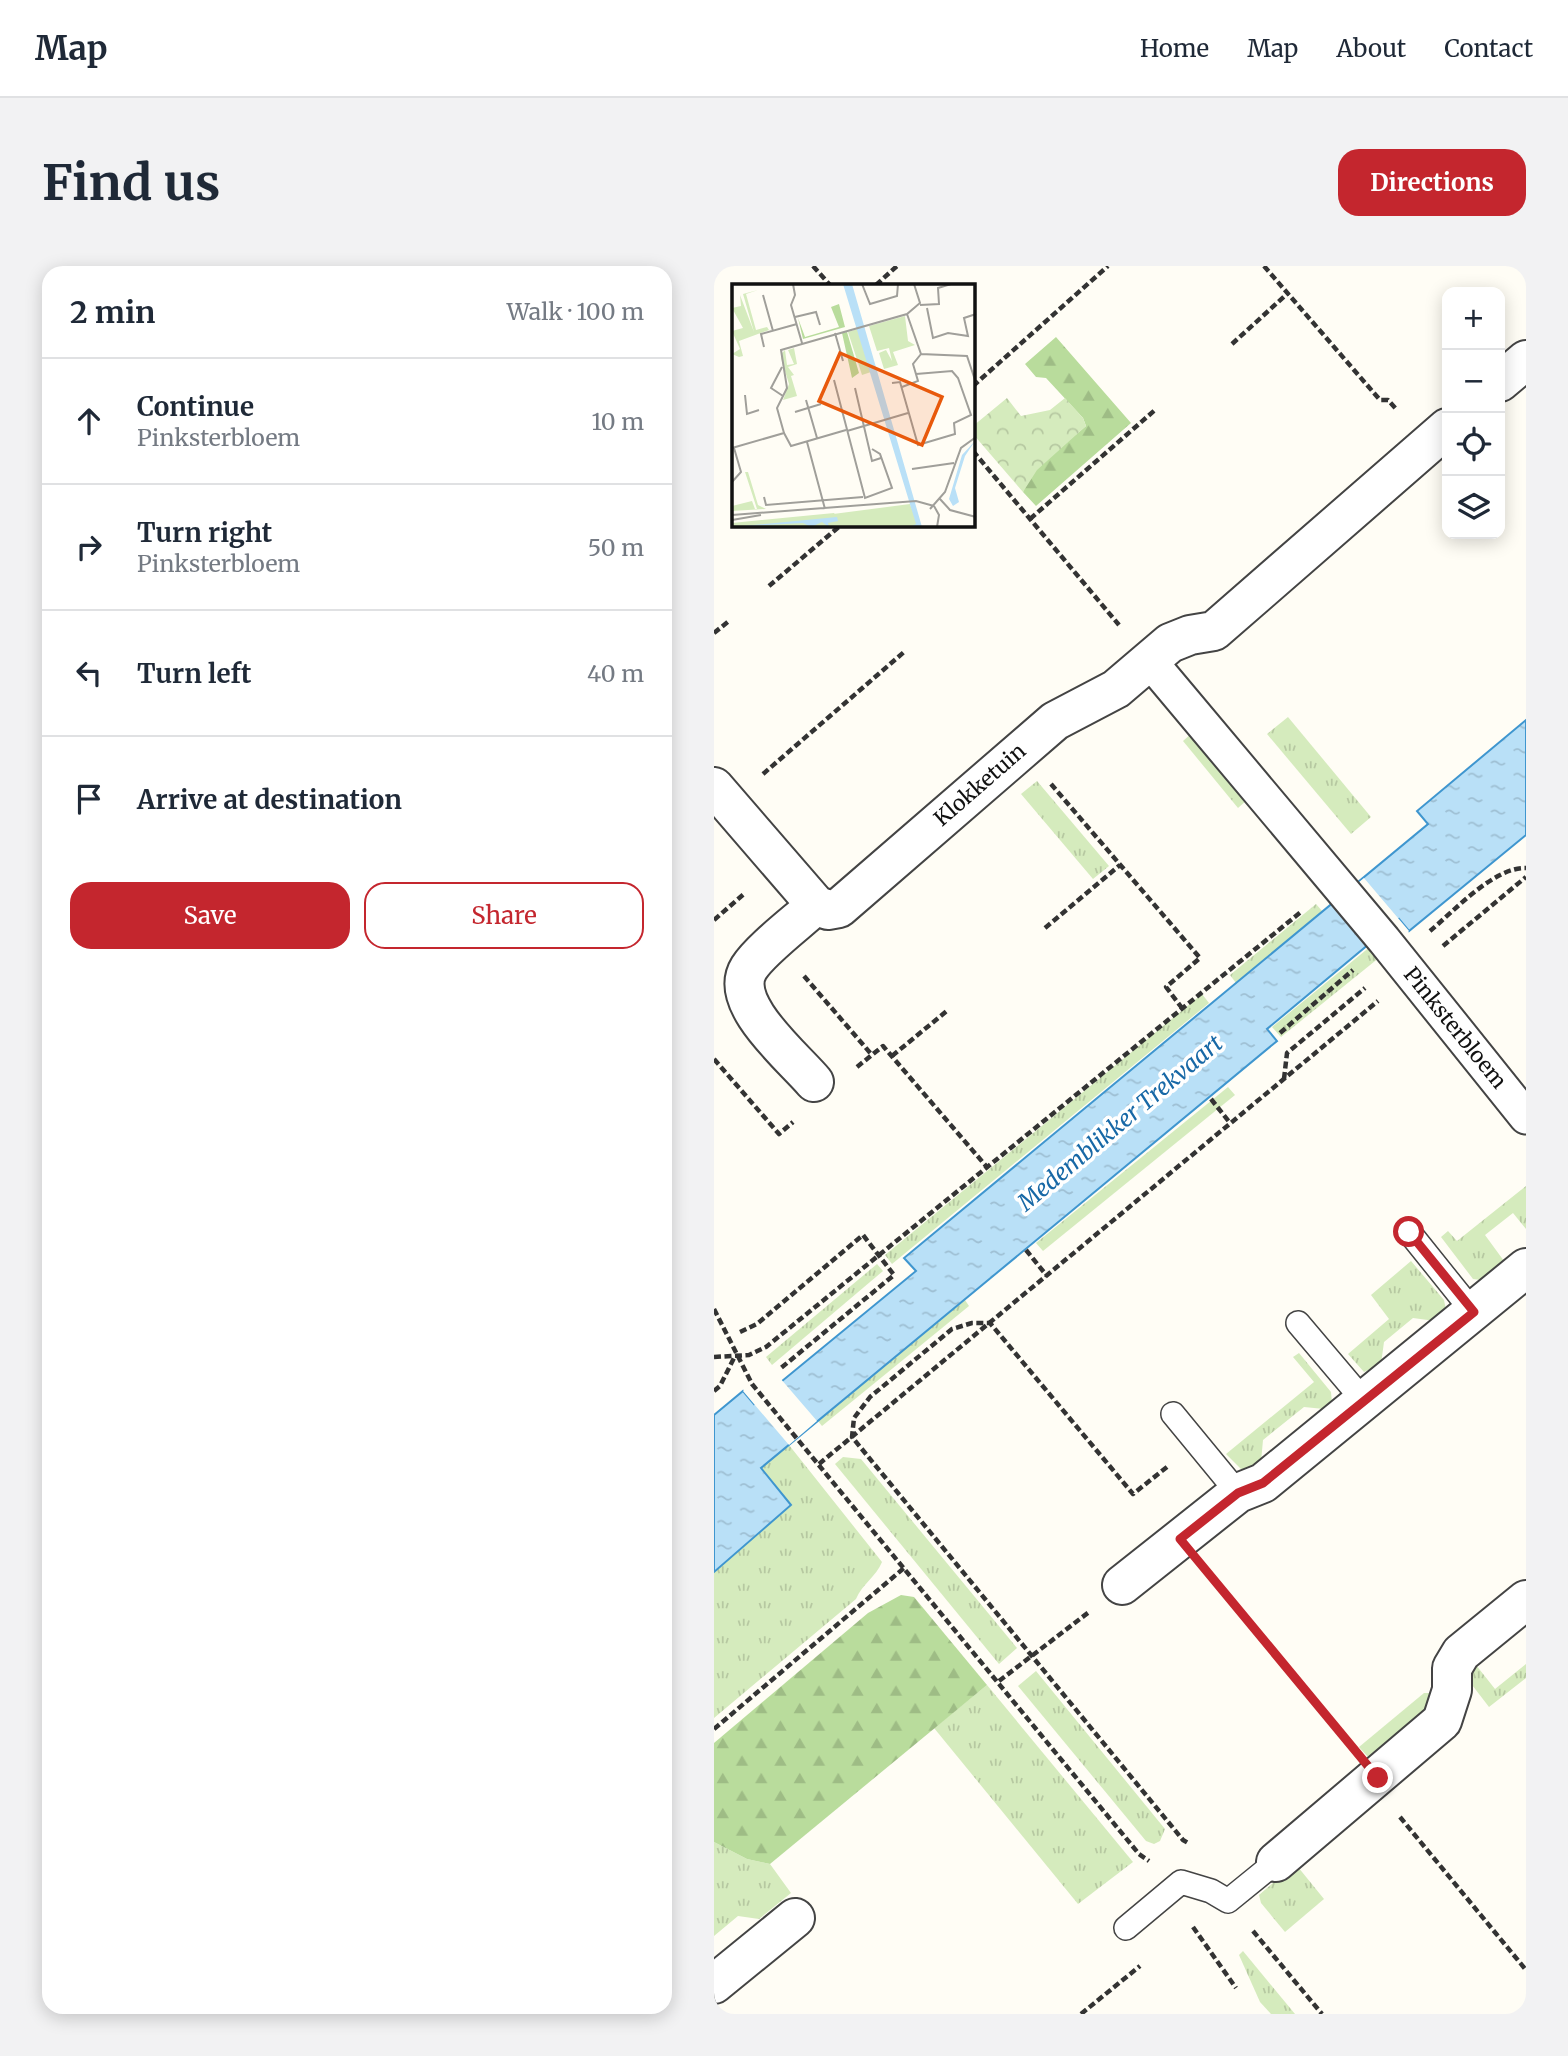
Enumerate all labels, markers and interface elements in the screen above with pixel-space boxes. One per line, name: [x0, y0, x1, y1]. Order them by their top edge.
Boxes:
text: Map: [35, 28, 108, 69]
text: Home: [1140, 33, 1209, 64]
text: Map: [1247, 33, 1298, 64]
text: About: [1336, 33, 1406, 64]
text: Contact: [1444, 33, 1533, 64]
button: Directions: [1338, 149, 1526, 216]
text: Find us: [42, 152, 220, 213]
inset map: [732, 284, 975, 527]
map controls: [1442, 287, 1505, 539]
button: +: [1442, 287, 1505, 350]
text: 2 min: [70, 293, 155, 331]
text: Walk · 100 m: [507, 297, 644, 326]
button: −: [1442, 350, 1505, 413]
text: Continue: [137, 390, 254, 423]
icon: ahead: [70, 402, 108, 440]
text: 10 m: [591, 407, 644, 436]
button: locate: [1442, 413, 1505, 476]
text: Pinksterbloem: [137, 423, 300, 452]
button: layers: [1442, 476, 1505, 539]
text: Turn right: [137, 516, 272, 549]
icon: right: [70, 528, 108, 566]
text: 50 m: [588, 533, 644, 562]
text: Pinksterbloem: [137, 549, 300, 578]
icon: left: [70, 654, 108, 692]
text: Turn left: [137, 657, 251, 690]
text: 40 m: [587, 659, 644, 688]
street label: Klokketuin: [928, 737, 1031, 832]
icon: arrive: [70, 780, 108, 818]
text: Arrive at destination: [137, 783, 402, 816]
button: Save: [70, 882, 350, 949]
button: Share: [364, 882, 644, 949]
street label: Pinksterbloem: [1398, 961, 1513, 1094]
water label: Medemblikker Trekvaart: [1011, 1029, 1228, 1217]
route start: [1393, 1216, 1424, 1247]
route end: [1362, 1762, 1393, 1793]

